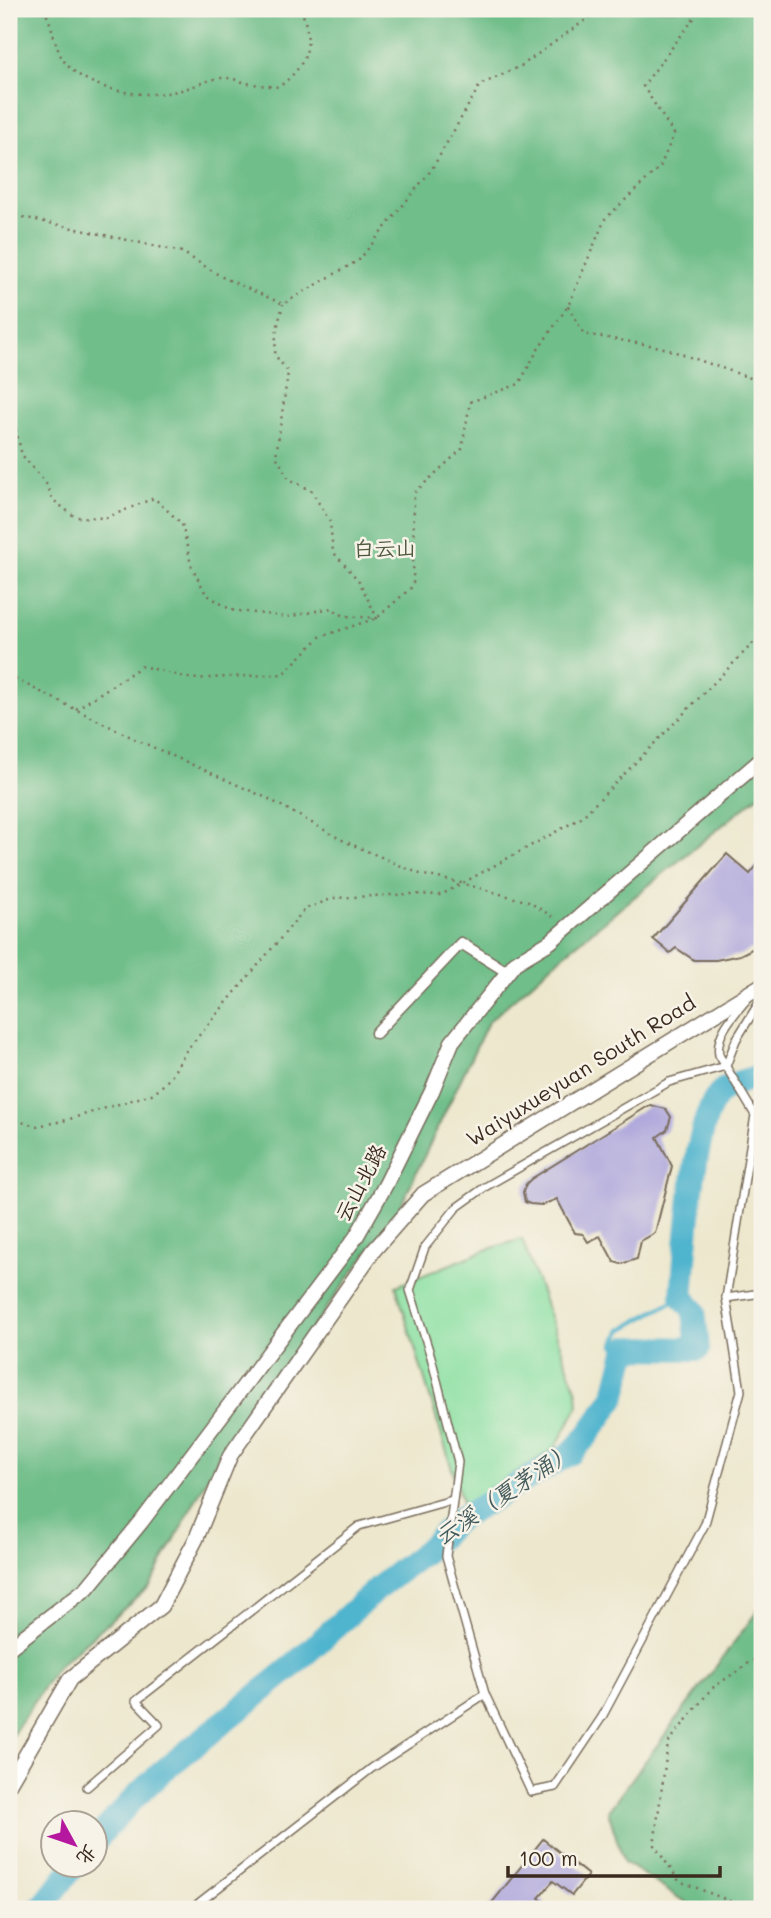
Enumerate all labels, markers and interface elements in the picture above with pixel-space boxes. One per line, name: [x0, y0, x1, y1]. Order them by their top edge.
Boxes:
park label: 白云山: [354, 534, 417, 561]
street label: Waiyuxueyuan South Road: [461, 988, 700, 1151]
street label: 云山北路: [328, 1139, 391, 1226]
water label: 云溪（夏茅涌）: [428, 1436, 579, 1551]
north arrow: [38, 1810, 108, 1880]
scale bar: [508, 1834, 720, 1878]
text: 北: [72, 1840, 103, 1871]
text: 100 m: [519, 1844, 578, 1871]

